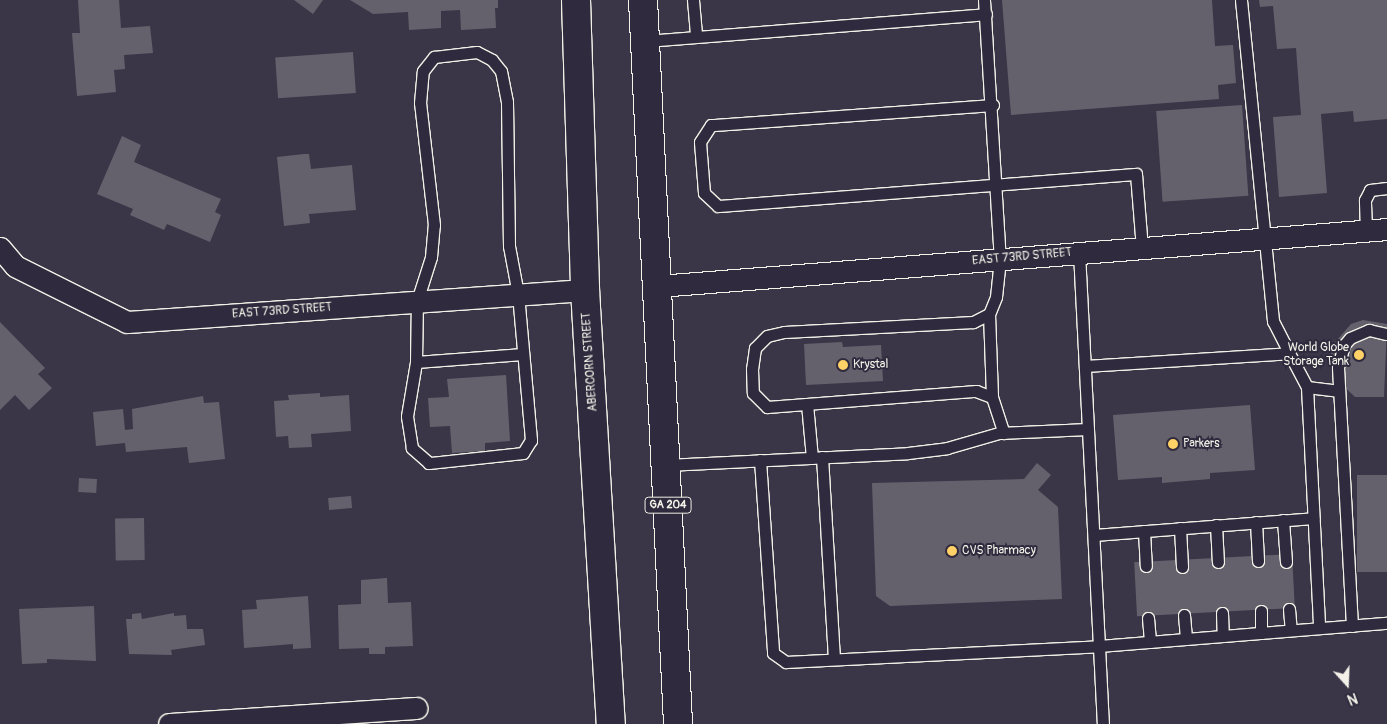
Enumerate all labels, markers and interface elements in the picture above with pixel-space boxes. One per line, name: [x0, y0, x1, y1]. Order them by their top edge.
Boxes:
street label: EAST 73RD STREET: [971, 245, 1073, 269]
street label: EAST 73RD STREET: [232, 300, 332, 322]
street label: ABERCORN STREET: [579, 312, 601, 412]
place label: World Globe Storage Tank: [1283, 341, 1349, 369]
marker: World Globe Storage Tank: [1353, 349, 1365, 361]
place label: Krystal: [853, 358, 888, 372]
marker: Krystal: [837, 359, 849, 371]
place label: Parkers: [1183, 437, 1220, 451]
marker: Parkers: [1167, 438, 1179, 450]
road number: GA 204: [644, 496, 692, 514]
place label: CVS Pharmacy: [962, 544, 1036, 558]
marker: CVS Pharmacy: [946, 545, 958, 557]
north arrow: [1322, 659, 1372, 709]
text: N: [1345, 689, 1360, 708]

